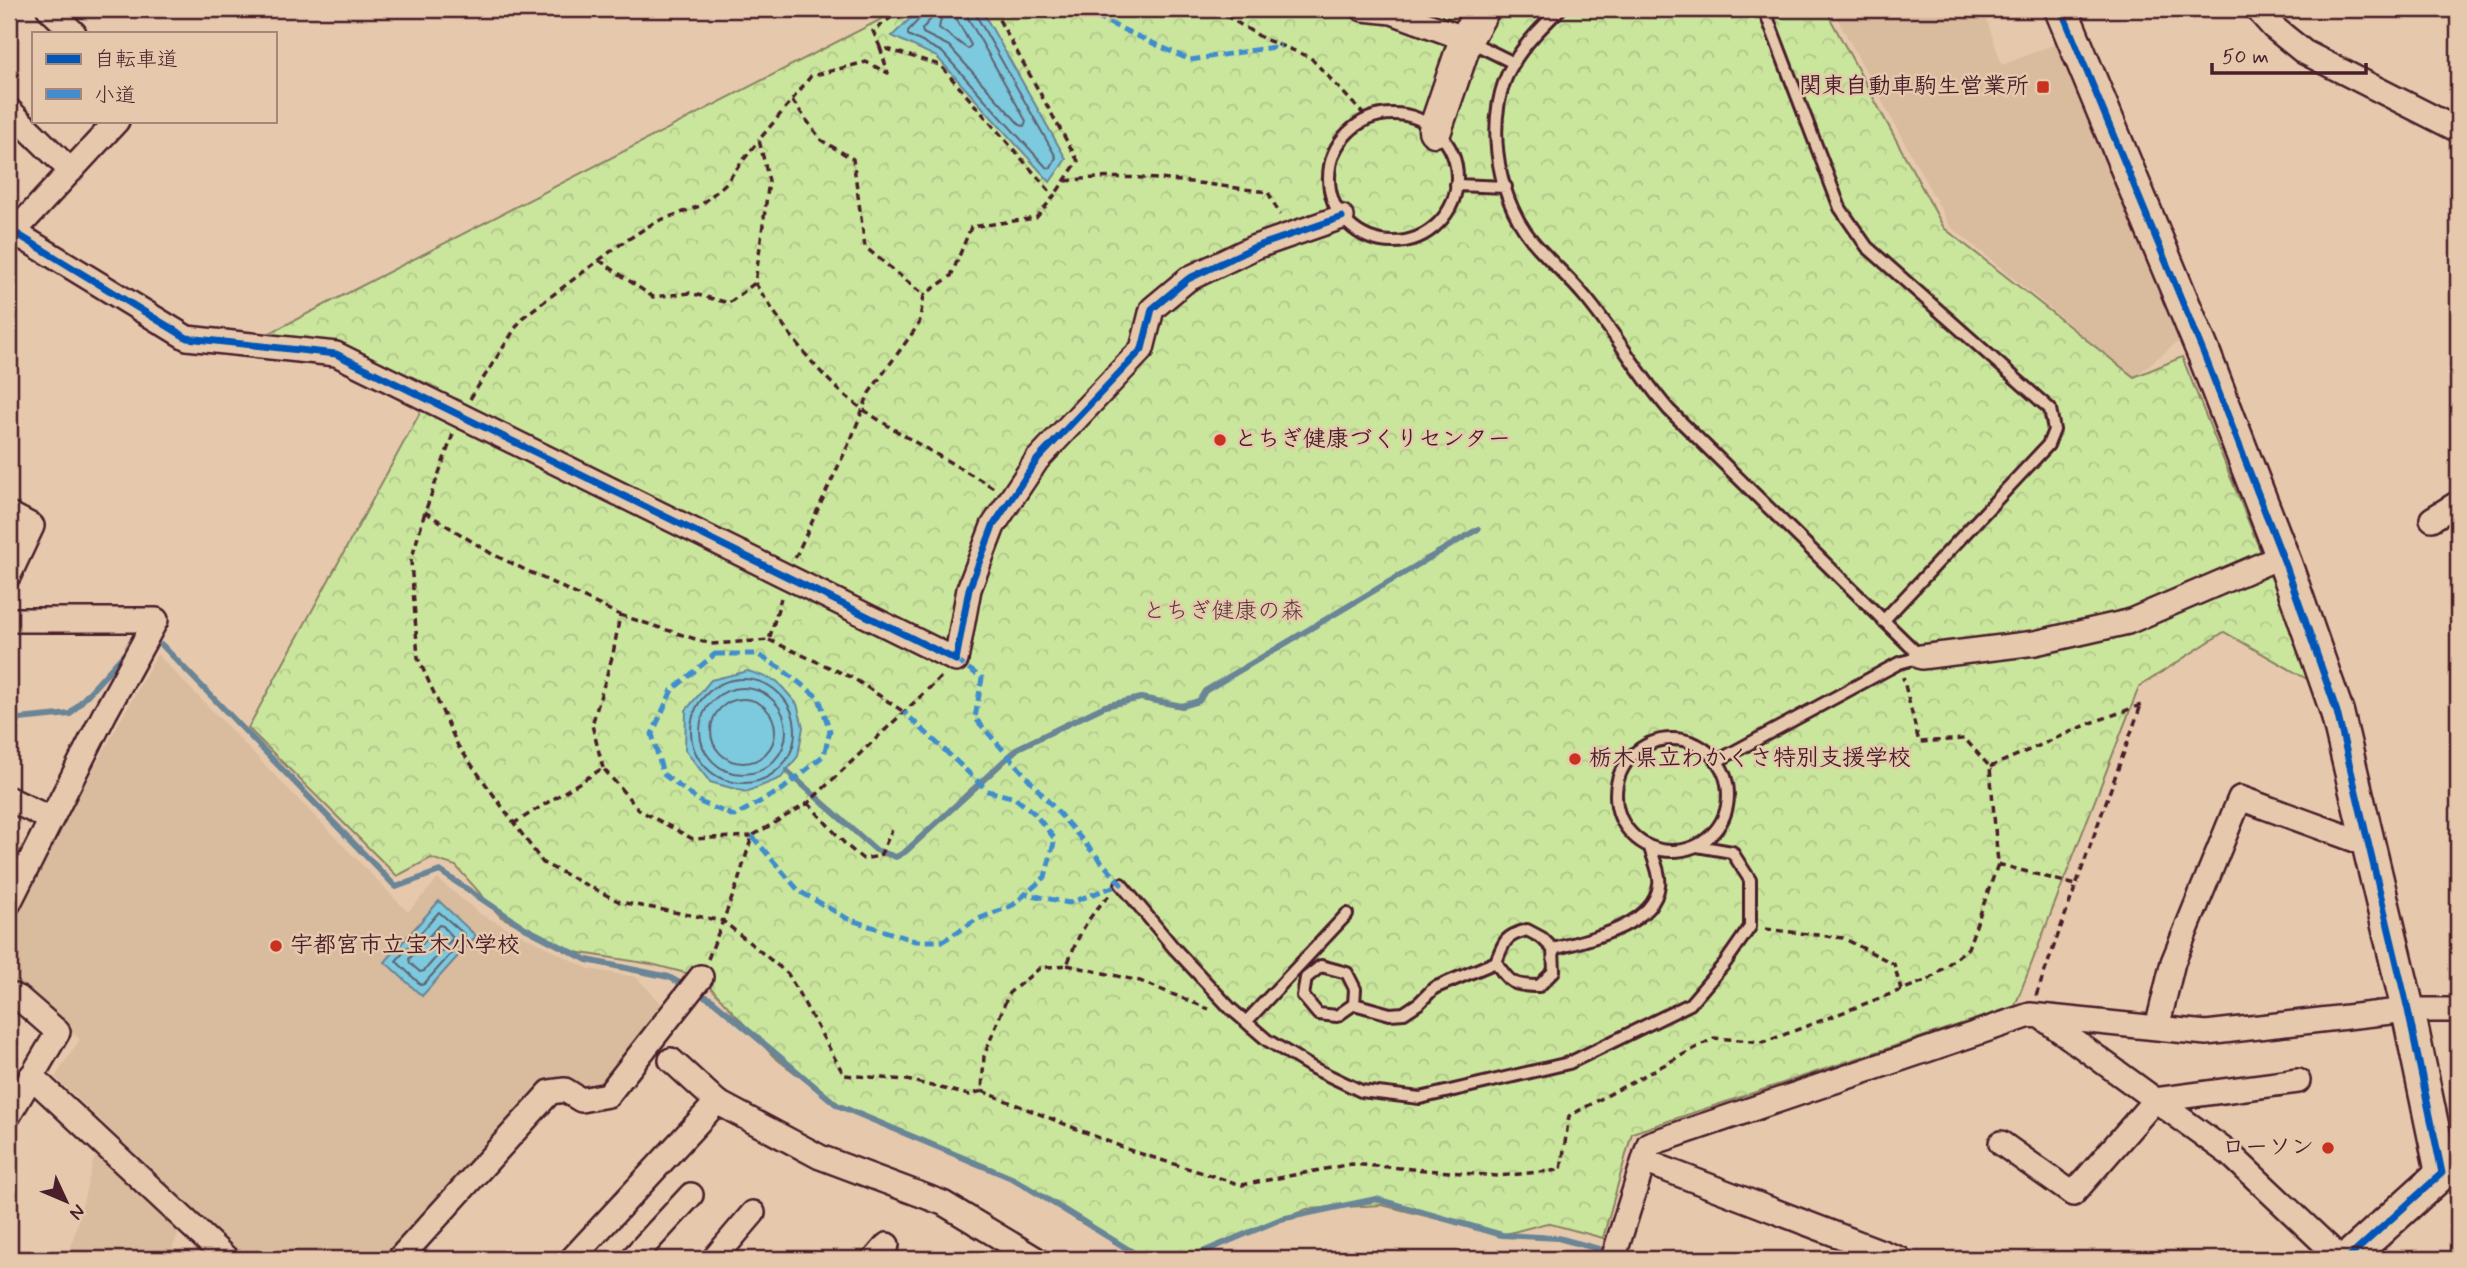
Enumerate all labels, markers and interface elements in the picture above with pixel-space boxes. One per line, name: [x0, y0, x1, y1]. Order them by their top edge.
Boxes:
legend: [32, 32, 276, 122]
scale bar: [2212, 32, 2366, 76]
text: 50 m: [2222, 43, 2269, 71]
text: 自転車道: [94, 46, 178, 74]
place label: 関東自動車駒生営業所: [1799, 72, 2029, 102]
marker: 関東自動車駒生営業所: [2035, 79, 2051, 95]
text: 小道: [94, 82, 136, 110]
place label: とちぎ健康づくりセンター: [1234, 425, 1511, 455]
marker: とちぎ健康づくりセンター: [1212, 432, 1228, 448]
park label: とちぎ健康の森: [1143, 597, 1304, 627]
place label: 栃木県立わかくさ特別支援学校: [1589, 744, 1911, 774]
marker: 栃木県立わかくさ特別支援学校: [1567, 751, 1583, 767]
place label: 宇都宮市立宝木小学校: [290, 931, 520, 961]
marker: 宇都宮市立宝木小学校: [268, 938, 284, 954]
place label: ローソン: [2222, 1133, 2314, 1163]
marker: ローソン: [2320, 1140, 2336, 1156]
north arrow: [32, 1166, 102, 1236]
text: N: [64, 1199, 91, 1225]

